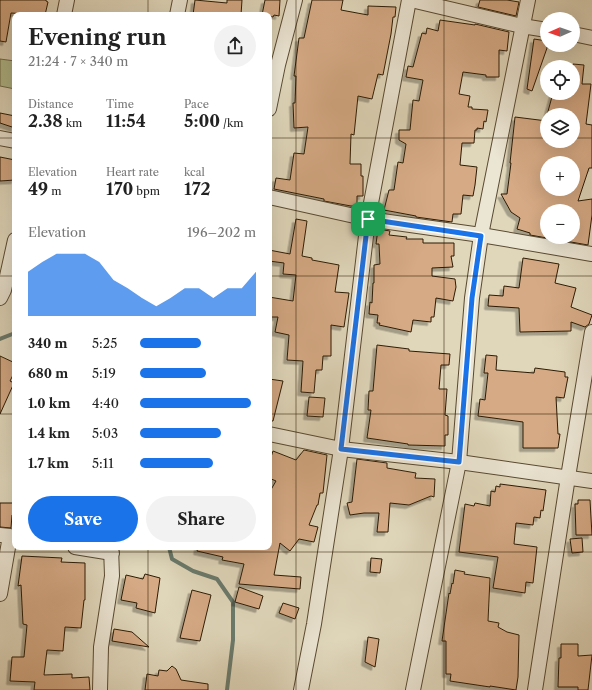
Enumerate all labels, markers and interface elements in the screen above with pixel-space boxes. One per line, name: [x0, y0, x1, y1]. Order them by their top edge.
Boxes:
north arrow: [540, 12, 580, 52]
map controls: [540, 12, 580, 244]
text: Evening run: [28, 24, 167, 51]
button: share: [214, 25, 256, 67]
text: 21:24 · 7 × 340 m: [28, 53, 128, 69]
button: locate: [540, 60, 580, 100]
text: Distance: [28, 97, 74, 111]
text: Time: [106, 97, 134, 111]
text: Pace: [184, 97, 209, 111]
button: layers: [540, 108, 580, 148]
text: 2.38: [28, 111, 63, 131]
text: 11:54: [106, 111, 146, 131]
text: 5:00: [184, 111, 220, 131]
text: km: [63, 116, 82, 130]
text: /km: [220, 116, 244, 130]
button: +: [540, 156, 580, 196]
text: Elevation: [28, 165, 77, 179]
text: Heart rate: [106, 165, 159, 179]
text: kcal: [184, 165, 205, 179]
text: 49: [28, 179, 48, 199]
text: 170: [106, 179, 133, 199]
text: 172: [184, 179, 211, 199]
text: m: [48, 184, 61, 198]
text: bpm: [133, 184, 160, 198]
pin: [351, 202, 385, 236]
button: −: [540, 204, 580, 244]
icon: arrive: [357, 208, 379, 230]
text: Elevation: [28, 224, 86, 240]
text: 196–202 m: [187, 224, 256, 240]
text: 340 m: [28, 335, 68, 351]
text: 5:25: [92, 335, 117, 351]
text: 680 m: [28, 365, 68, 381]
text: 5:19: [92, 365, 116, 381]
text: 1.0 km: [28, 395, 70, 411]
text: 4:40: [92, 395, 119, 411]
text: 1.4 km: [28, 425, 70, 441]
text: 5:03: [92, 425, 118, 441]
text: 1.7 km: [28, 455, 69, 471]
text: 5:11: [92, 455, 114, 471]
button: Save: [28, 496, 138, 542]
button: Share: [146, 496, 256, 542]

